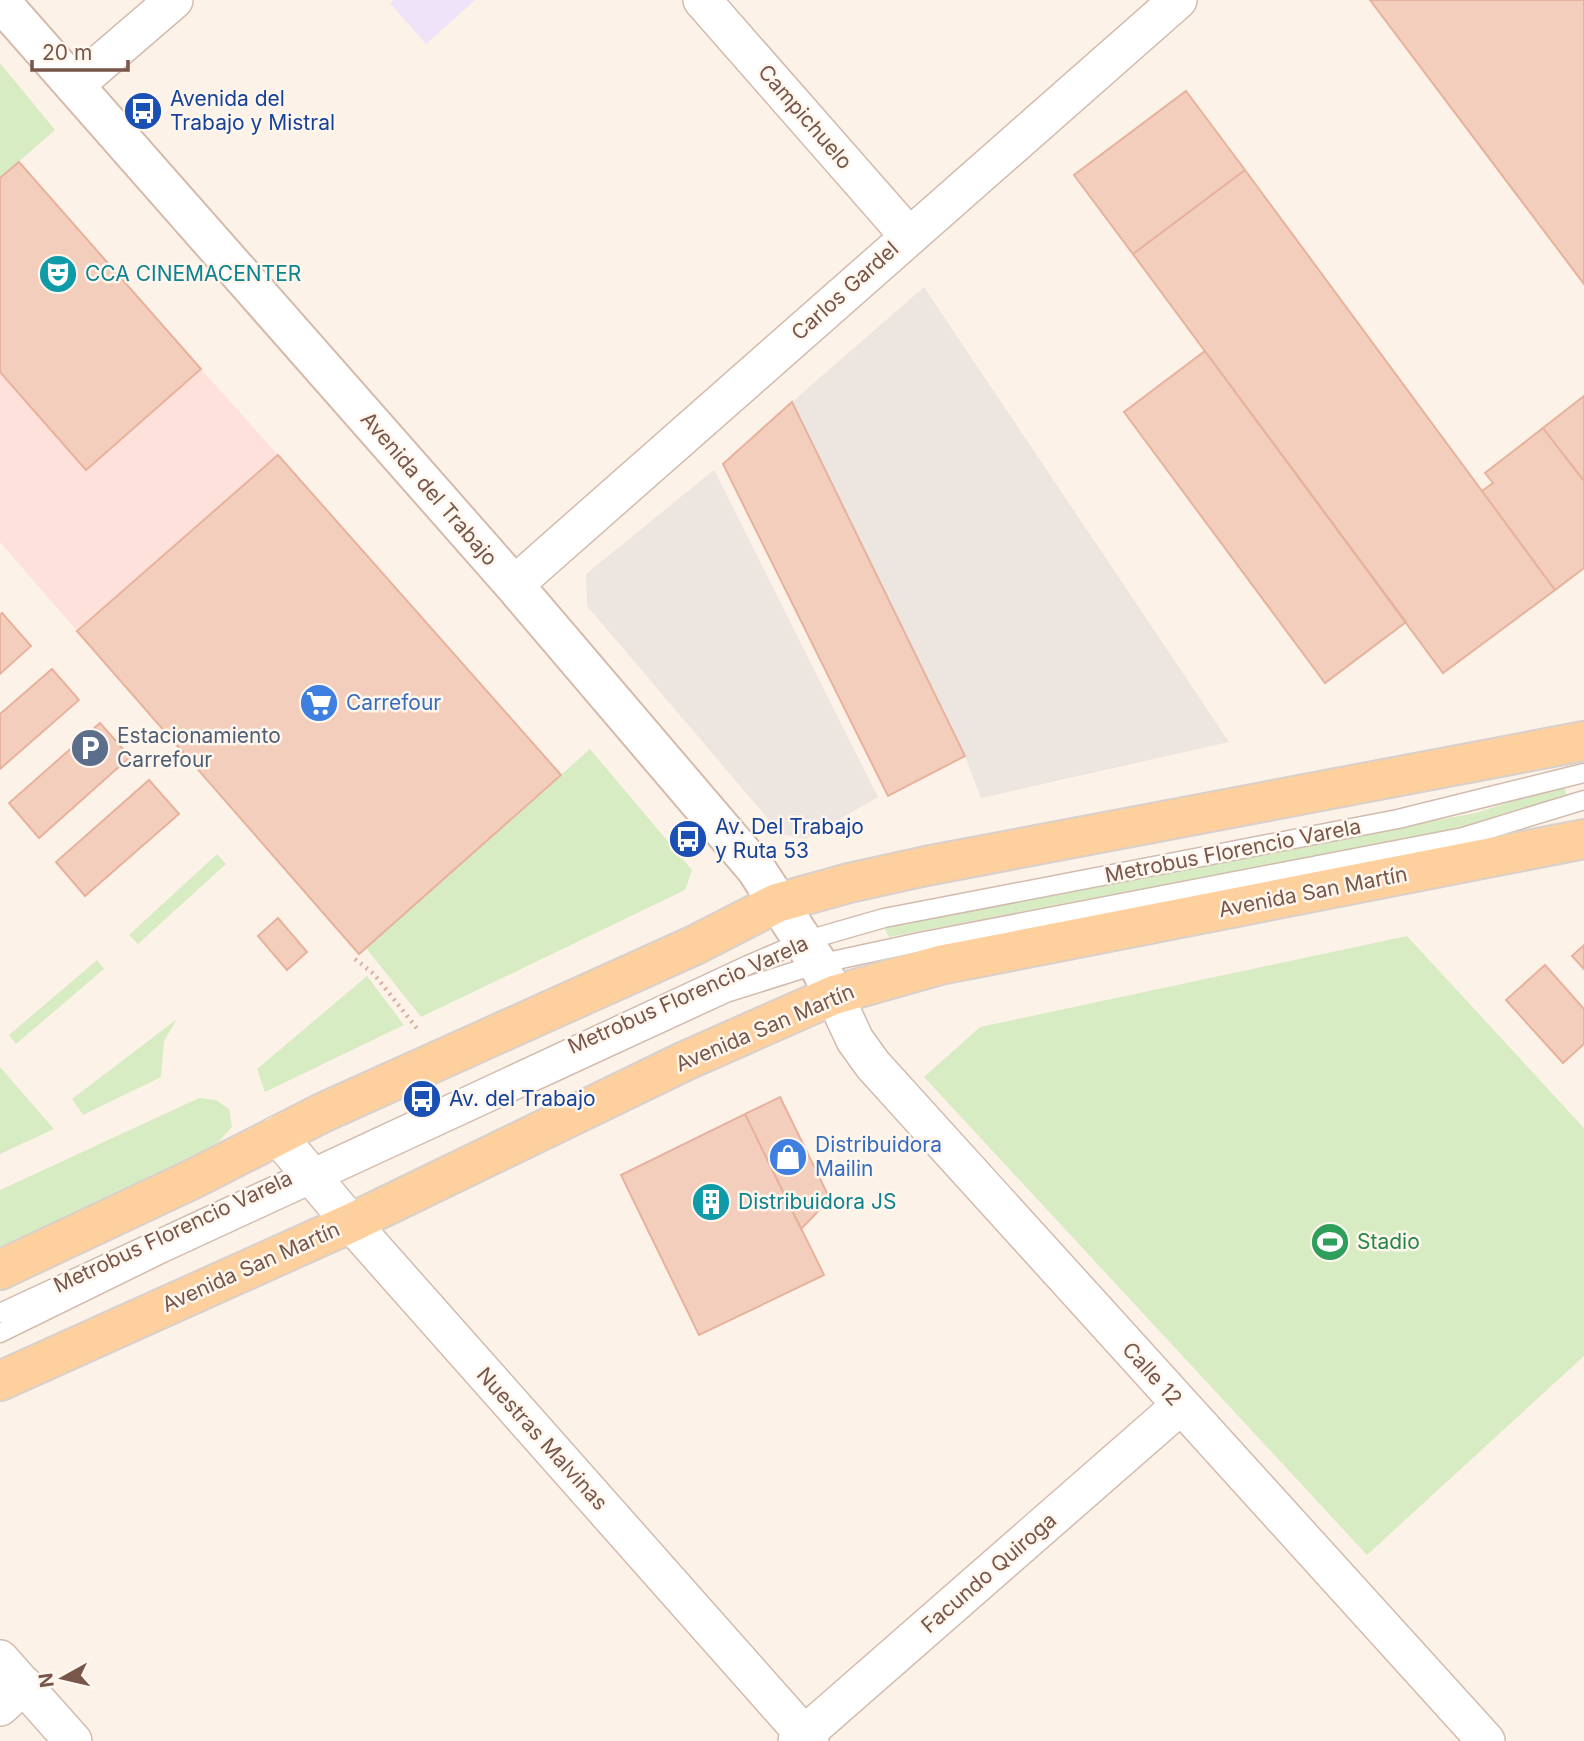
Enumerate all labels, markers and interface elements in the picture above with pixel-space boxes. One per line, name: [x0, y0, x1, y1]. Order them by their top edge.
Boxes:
scale bar: [32, 28, 128, 72]
text: 20 m: [42, 40, 92, 65]
street label: Campichuelo: [753, 59, 858, 174]
place label: Avenida del Trabajo y Mistral: [170, 86, 335, 135]
bus stop icon: Avenida del Trabajo y Mistral: [122, 90, 164, 132]
street label: Carlos Gardel: [786, 236, 903, 345]
theatre icon: CCA CINEMACENTER: [37, 253, 79, 295]
place label: CCA CINEMACENTER: [85, 261, 301, 286]
street label: Avenida del Trabajo: [356, 407, 503, 571]
supermarket icon: Carrefour: [298, 682, 340, 724]
place label: Carrefour: [346, 690, 441, 715]
place label: Estacionamiento Carrefour: [117, 723, 281, 772]
parking icon: Estacionamiento Carrefour: [69, 727, 111, 769]
street label: Metrobus Florencio Varela: [1103, 813, 1363, 888]
place label: Av. Del Trabajo y Ruta 53: [715, 814, 864, 863]
bus stop icon: Av. Del Trabajo y Ruta 53: [667, 818, 709, 860]
street label: Avenida San Martín: [1216, 861, 1409, 922]
street label: Metrobus Florencio Varela: [564, 930, 812, 1059]
street label: Avenida San Martín: [672, 979, 858, 1076]
bus stop icon: Av. del Trabajo: [401, 1078, 443, 1120]
place label: Av. del Trabajo: [449, 1086, 596, 1111]
place label: Distribuidora Mailin: [815, 1132, 942, 1181]
shop icon: Distribuidora Mailin: [767, 1136, 809, 1178]
street label: Metrobus Florencio Varela: [50, 1165, 296, 1298]
building icon: Distribuidora JS: [690, 1181, 732, 1223]
place label: Distribuidora JS: [738, 1189, 896, 1214]
street label: Avenida San Martín: [158, 1216, 343, 1317]
sports icon: Stadio: [1309, 1221, 1351, 1263]
place label: Stadio: [1357, 1229, 1420, 1254]
street label: Calle 12: [1117, 1337, 1187, 1411]
street label: Nuestras Malvinas: [472, 1362, 613, 1515]
street label: Facundo Quiroga: [916, 1507, 1061, 1638]
north arrow: [28, 1643, 98, 1713]
text: N: [34, 1672, 59, 1689]

